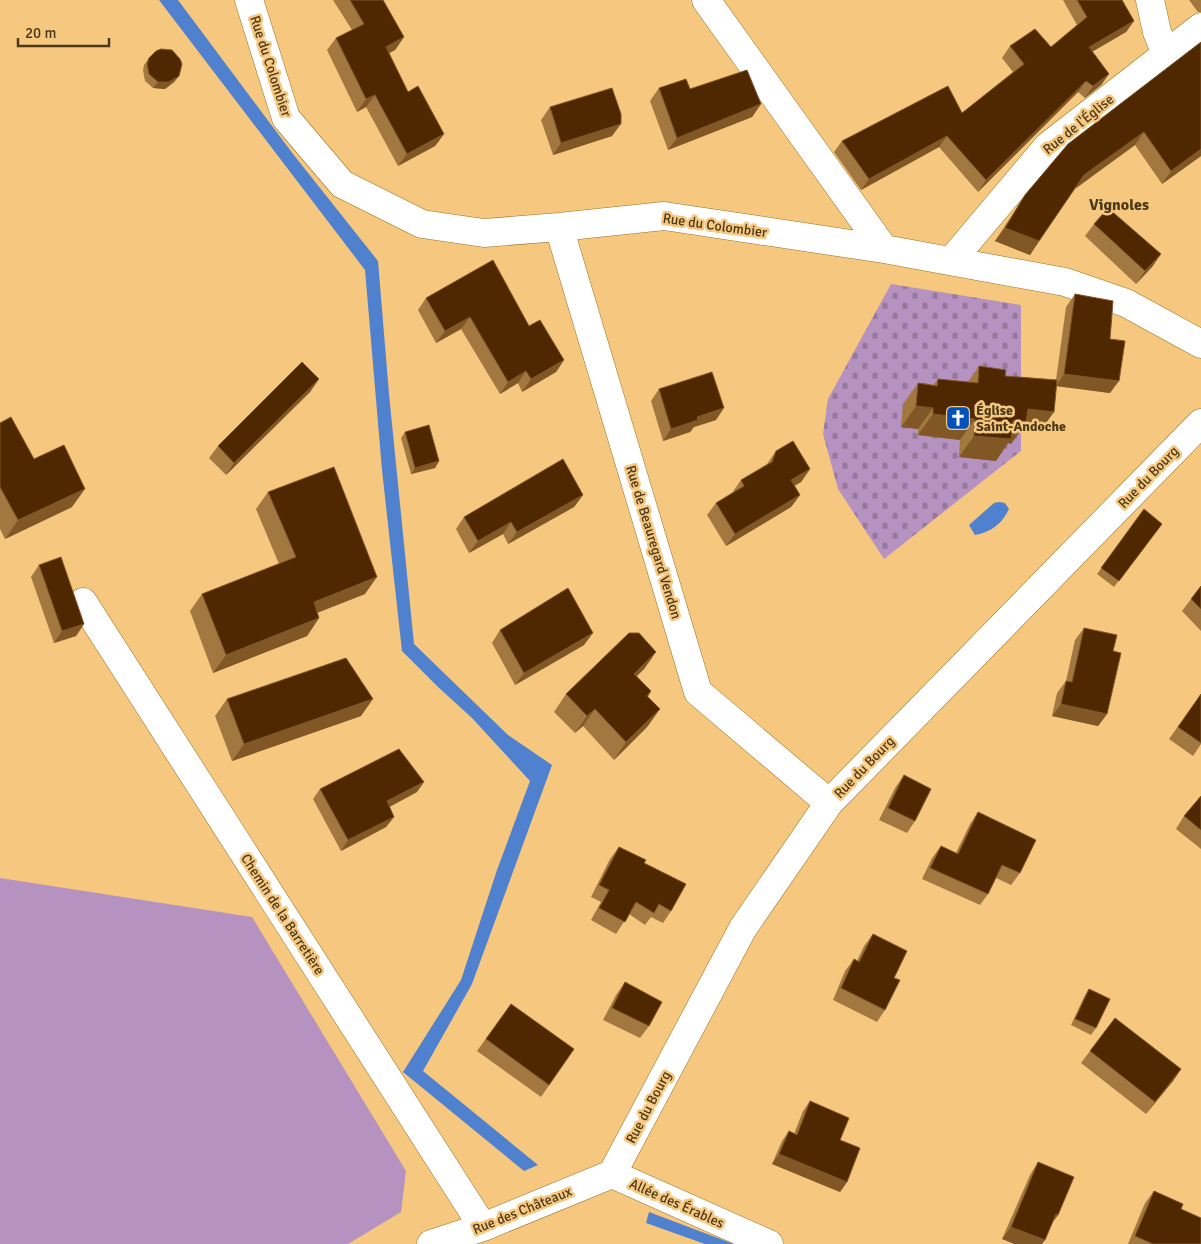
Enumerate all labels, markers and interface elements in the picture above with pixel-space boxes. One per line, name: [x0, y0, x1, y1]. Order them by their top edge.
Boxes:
street label: Rue du Colombier: [246, 13, 295, 120]
scale bar: [18, 15, 109, 47]
text: 20 m: [25, 24, 56, 42]
street label: Rue de l'Église: [1040, 91, 1117, 158]
district label: Vignoles: [1089, 195, 1149, 215]
street label: Rue du Colombier: [662, 210, 769, 241]
place label: Église Saint-Andoche: [976, 402, 1066, 435]
church icon: Église Saint-Andoche: [945, 405, 971, 431]
street label: Rue du Bourg: [1115, 443, 1182, 512]
street label: Rue de Beauregard Vendon: [622, 463, 685, 621]
street label: Rue du Bourg: [831, 733, 898, 802]
street label: Chemin de la Barretière: [237, 851, 328, 978]
street label: Rue du Bourg: [622, 1068, 675, 1146]
street label: Allée des Érables: [627, 1175, 727, 1232]
street label: Rue des Châteaux: [470, 1183, 575, 1238]

